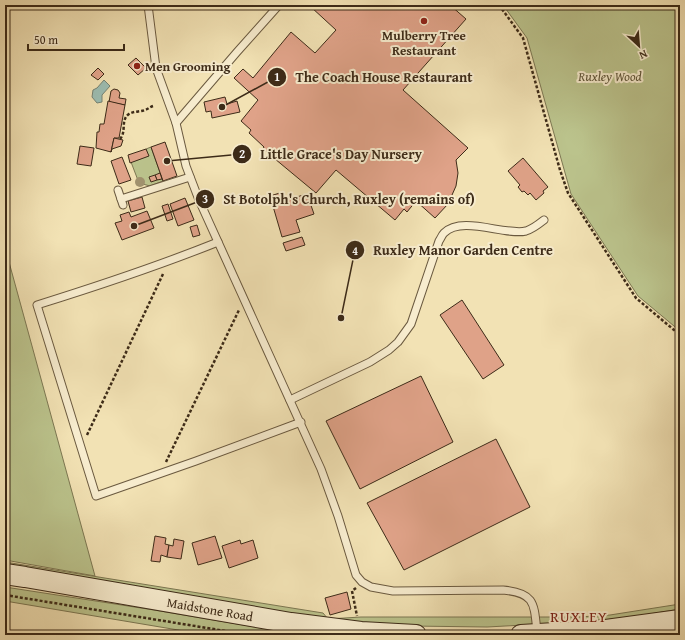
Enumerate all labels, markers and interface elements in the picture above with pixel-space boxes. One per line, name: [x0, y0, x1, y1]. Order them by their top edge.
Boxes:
marker: Mulberry Tree Restaurant: [419, 16, 429, 26]
scale bar: [28, 26, 124, 52]
place label: Mulberry Tree Restaurant: [382, 26, 466, 60]
north arrow: [619, 26, 659, 66]
text: 50 m: [34, 31, 58, 48]
text: N: [636, 46, 650, 64]
place label: Men Grooming: [145, 57, 230, 76]
marker: Men Grooming: [132, 61, 142, 71]
callout: The Coach House Restaurant: [267, 64, 480, 90]
text: The Coach House Restaurant: [296, 67, 473, 87]
park label: Ruxley Wood: [577, 67, 642, 86]
text: 1: [274, 68, 280, 85]
callout: Little Grace's Day Nursery: [232, 141, 430, 167]
text: Little Grace's Day Nursery: [260, 144, 423, 164]
text: 2: [239, 145, 245, 162]
callout: St Botolph's Church, Ruxley (remains of): [195, 186, 483, 212]
text: St Botolph's Church, Ruxley (remains of): [223, 189, 475, 209]
text: 3: [202, 190, 208, 207]
callout: Ruxley Manor Garden Centre: [345, 237, 561, 263]
text: Ruxley Manor Garden Centre: [373, 240, 553, 260]
text: 4: [352, 242, 358, 259]
street label: Maidstone Road: [165, 593, 255, 626]
district label: RUXLEY: [550, 606, 608, 627]

